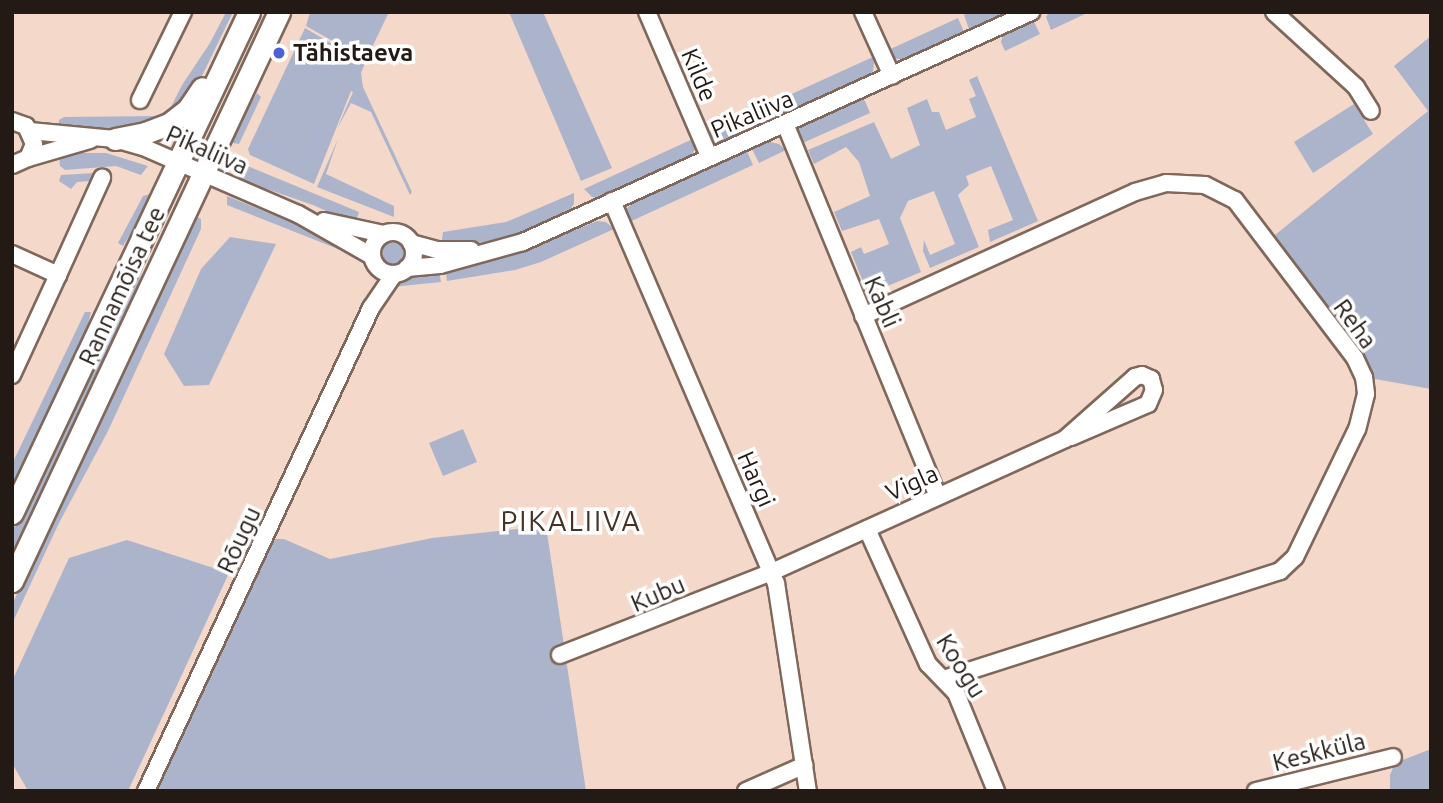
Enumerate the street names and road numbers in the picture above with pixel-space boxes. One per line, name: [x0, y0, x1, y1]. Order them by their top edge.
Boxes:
street label: Kilde: [675, 44, 723, 106]
street label: Pikaliiva: [707, 84, 797, 144]
street label: Pikaliiva: [162, 119, 252, 181]
street label: Rannamõisa tee: [73, 202, 171, 370]
street label: Kabli: [858, 272, 906, 332]
street label: Reha: [1327, 294, 1383, 354]
street label: Hargi: [731, 447, 781, 511]
street label: Vigla: [881, 459, 943, 507]
street label: Rõugu: [211, 502, 267, 578]
street label: Kubu: [627, 570, 689, 618]
street label: Koogu: [930, 629, 992, 703]
street label: Keskküla: [1270, 727, 1368, 777]

